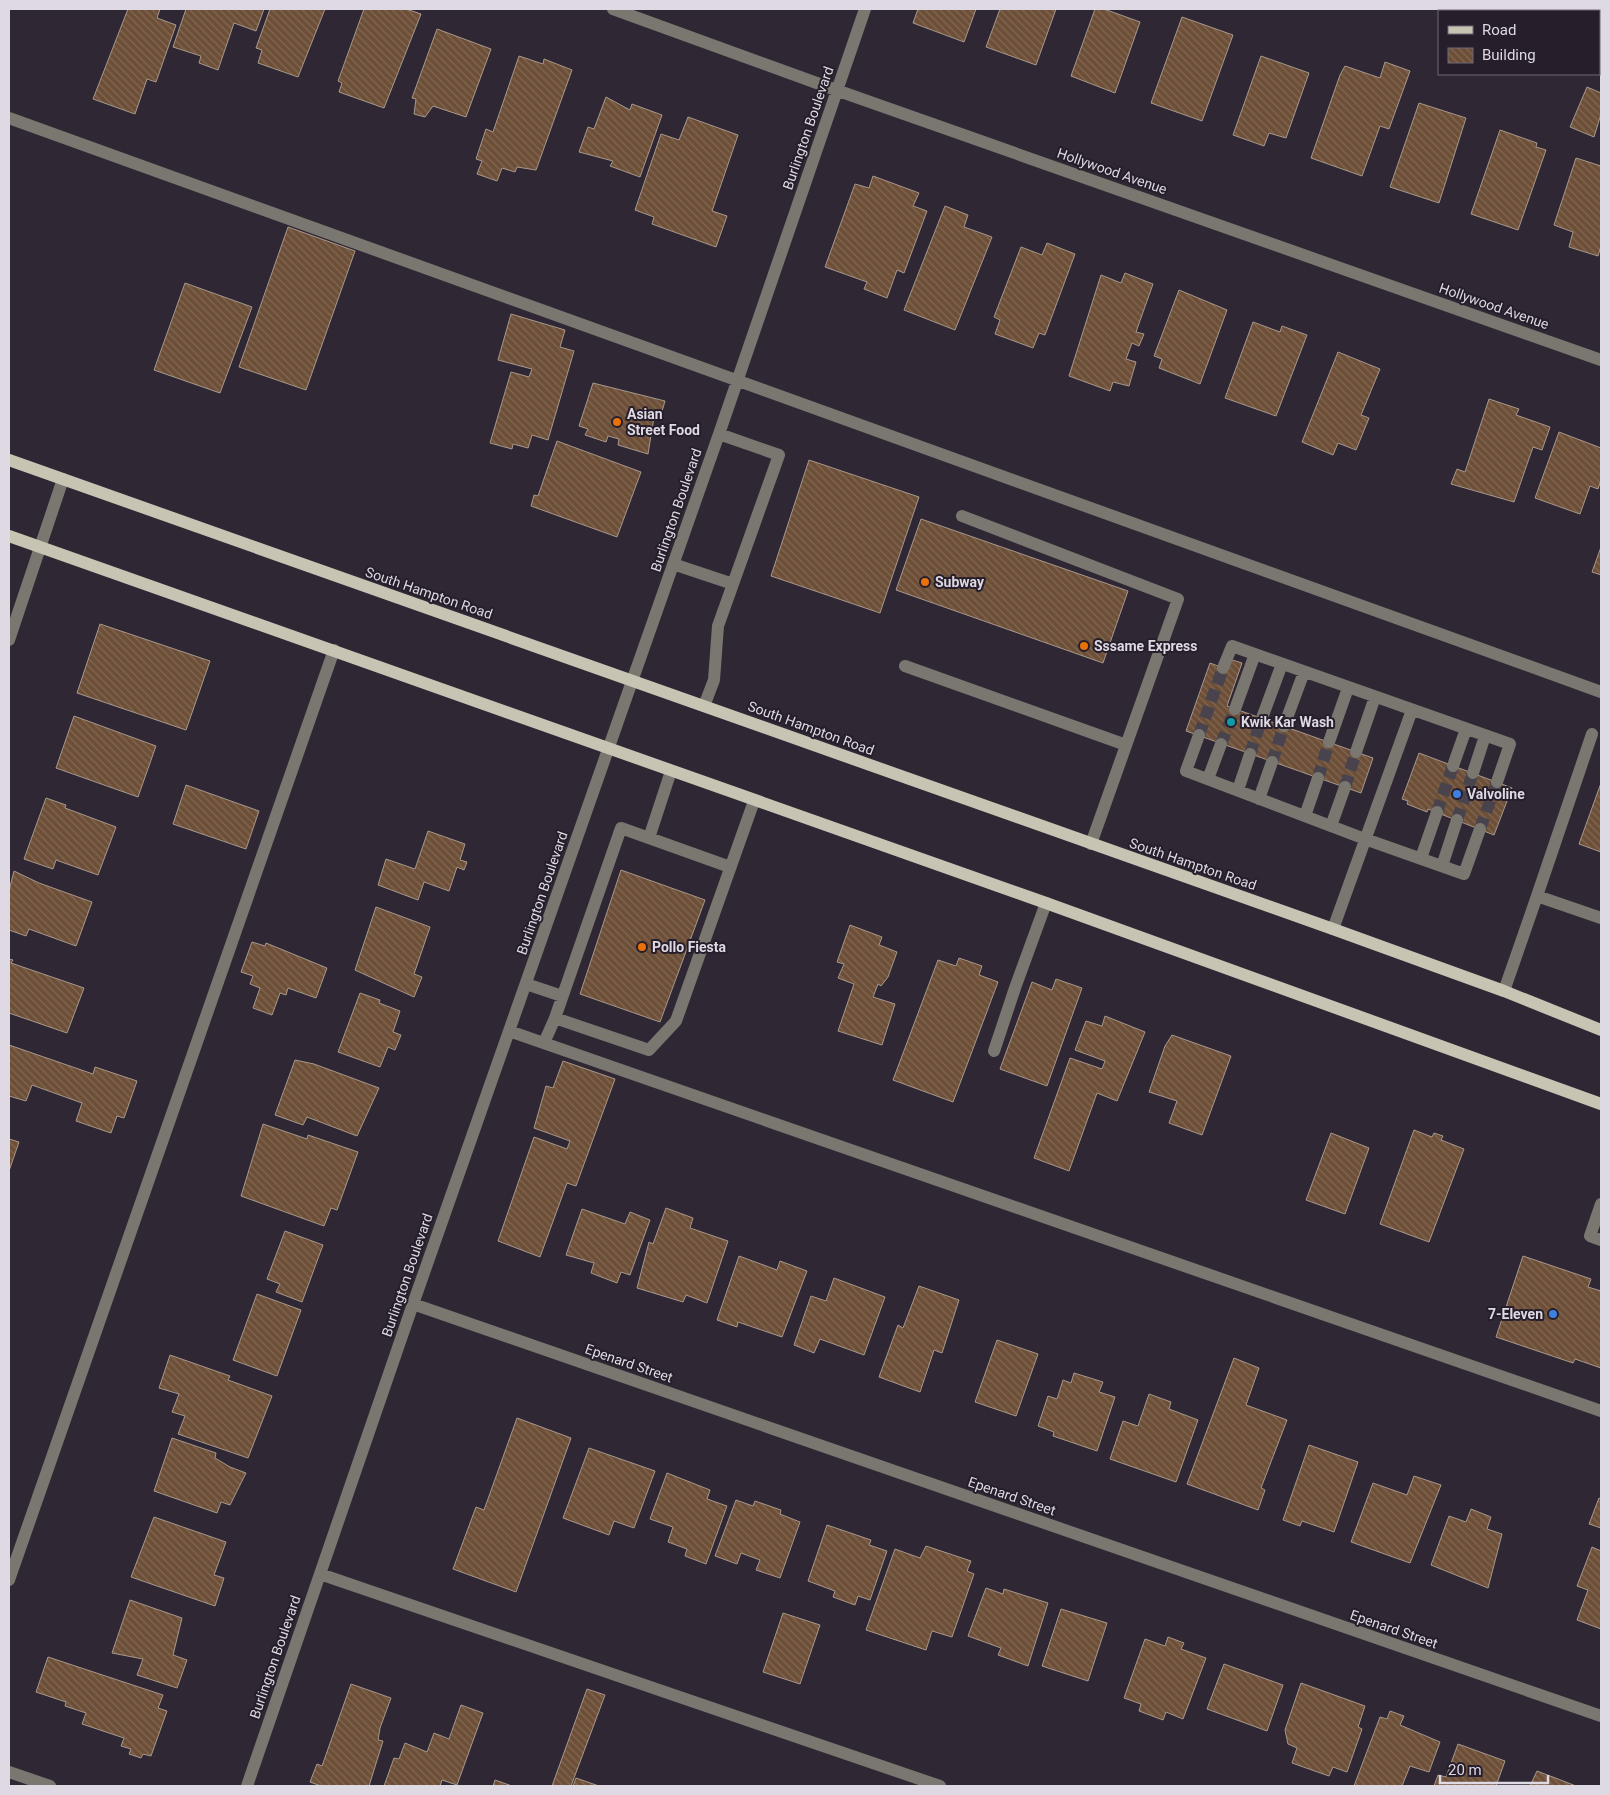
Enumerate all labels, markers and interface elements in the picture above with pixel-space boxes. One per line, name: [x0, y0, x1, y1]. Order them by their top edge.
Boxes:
legend: [1438, 10, 1600, 75]
text: Road: [1482, 21, 1516, 39]
text: Building: [1482, 46, 1536, 64]
street label: Burlington Boulevard: [779, 64, 837, 192]
street label: Hollywood Avenue: [1055, 145, 1169, 197]
street label: Hollywood Avenue: [1437, 280, 1551, 332]
place label: Asian Street Food: [627, 406, 700, 438]
marker: Asian Street Food: [611, 416, 623, 428]
street label: Burlington Boulevard: [647, 446, 705, 574]
street label: South Hampton Road: [363, 564, 495, 622]
place label: Subway: [935, 574, 985, 590]
marker: Subway: [919, 576, 931, 588]
place label: Sssame Express: [1094, 638, 1197, 654]
marker: Sssame Express: [1078, 640, 1090, 652]
street label: South Hampton Road: [746, 698, 876, 758]
place label: Kwik Kar Wash: [1241, 714, 1334, 730]
marker: Kwik Kar Wash: [1225, 716, 1237, 728]
place label: Valvoline: [1467, 786, 1525, 802]
marker: Valvoline: [1451, 788, 1463, 800]
street label: Burlington Boulevard: [513, 829, 571, 957]
street label: South Hampton Road: [1127, 835, 1259, 893]
place label: Pollo Fiesta: [652, 939, 727, 955]
marker: Pollo Fiesta: [636, 941, 648, 953]
street label: Burlington Boulevard: [378, 1211, 436, 1339]
place label: 7-Eleven: [1488, 1306, 1543, 1322]
marker: 7-Eleven: [1547, 1308, 1559, 1320]
street label: Epenard Street: [583, 1341, 675, 1386]
street label: Epenard Street: [966, 1474, 1058, 1519]
street label: Burlington Boulevard: [246, 1593, 304, 1721]
street label: Epenard Street: [1348, 1607, 1440, 1652]
scale bar: [1440, 1752, 1548, 1784]
text: 20 m: [1448, 1761, 1482, 1779]

